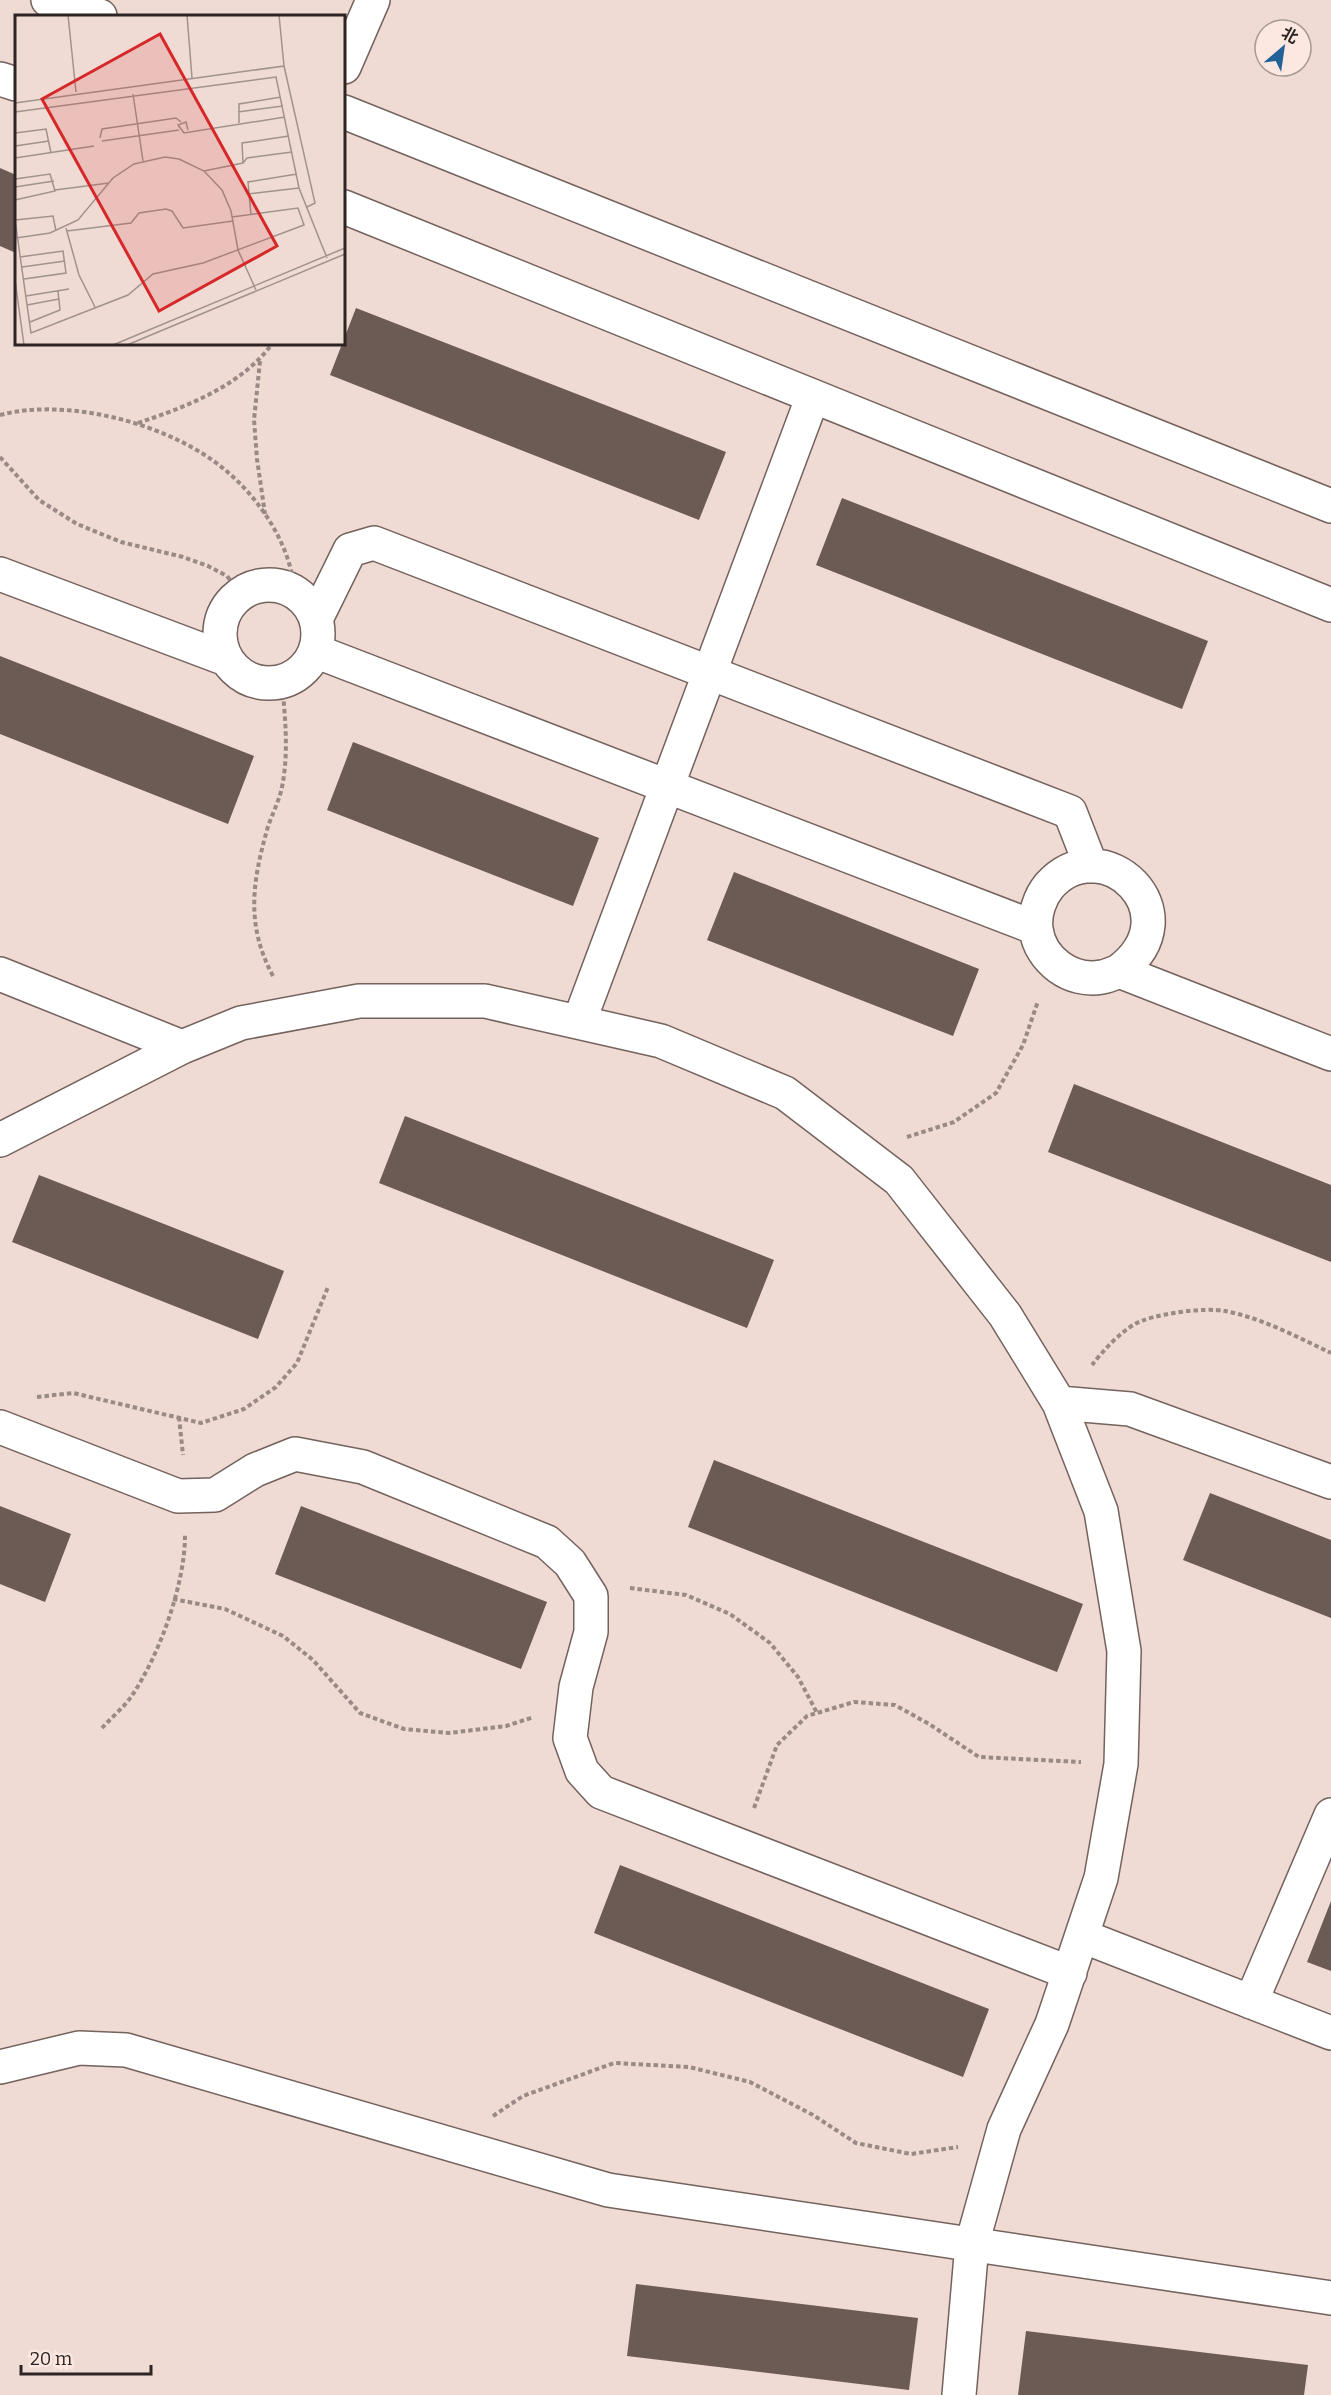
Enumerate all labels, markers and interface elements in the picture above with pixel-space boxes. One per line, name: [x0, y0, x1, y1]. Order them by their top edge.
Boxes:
inset map: [15, 15, 345, 345]
north arrow: [1253, 18, 1313, 78]
text: 北: [1278, 23, 1302, 48]
scale bar: [21, 2338, 152, 2376]
text: 20 m: [30, 2348, 72, 2370]

